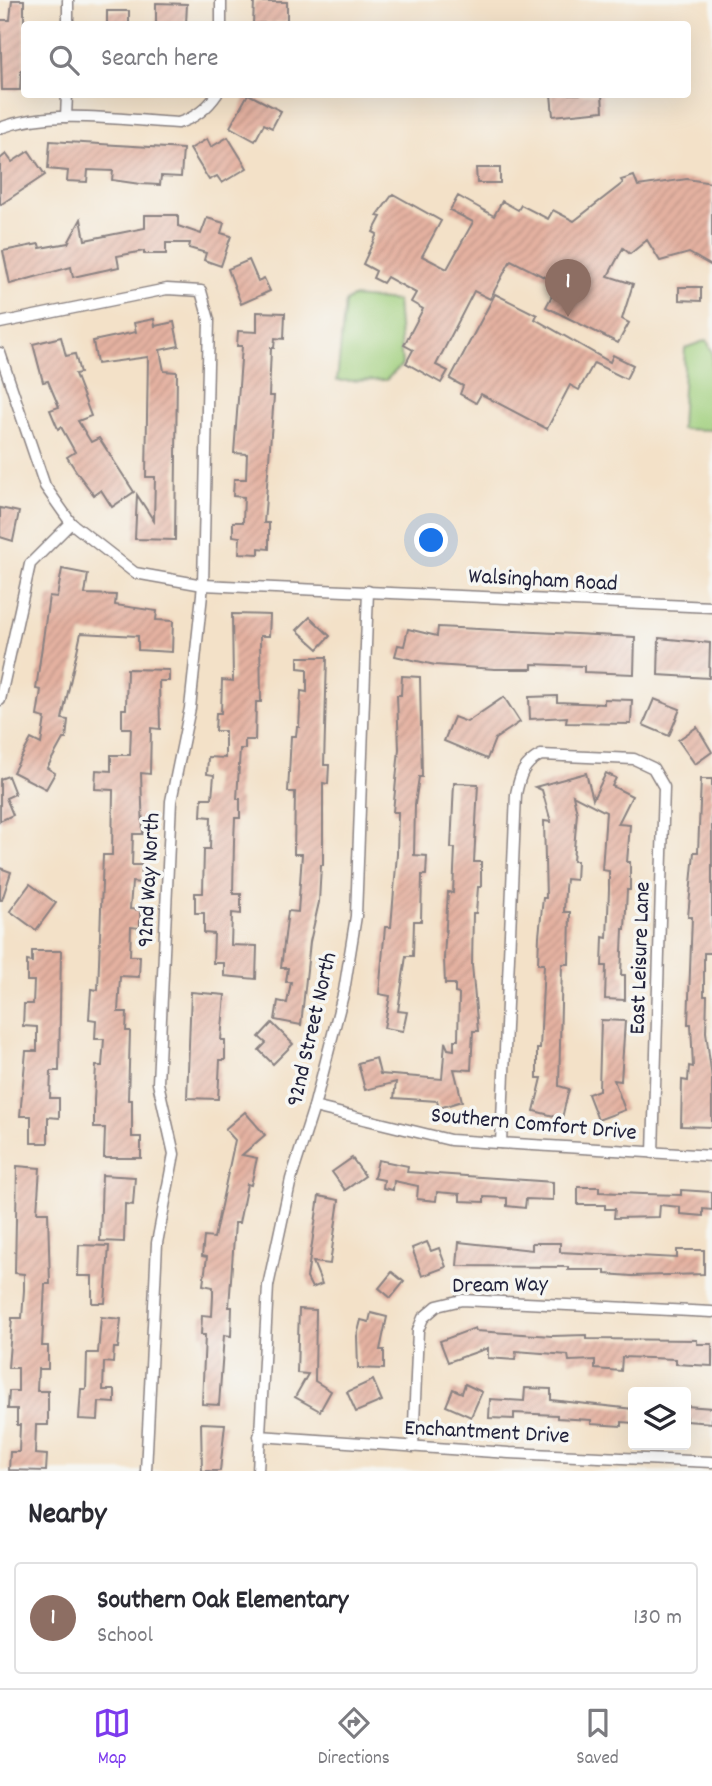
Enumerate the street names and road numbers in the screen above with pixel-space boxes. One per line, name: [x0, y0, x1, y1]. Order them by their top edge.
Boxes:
street label: Walsingham Road: [467, 561, 618, 602]
street label: 92nd Way North: [130, 812, 171, 948]
street label: East Leisure Lane: [622, 881, 661, 1035]
street label: 92nd Street North: [280, 949, 347, 1110]
street label: Southern Comfort Drive: [430, 1100, 638, 1151]
street label: Dream Way: [452, 1269, 549, 1304]
street label: Enchantment Drive: [403, 1413, 570, 1454]

